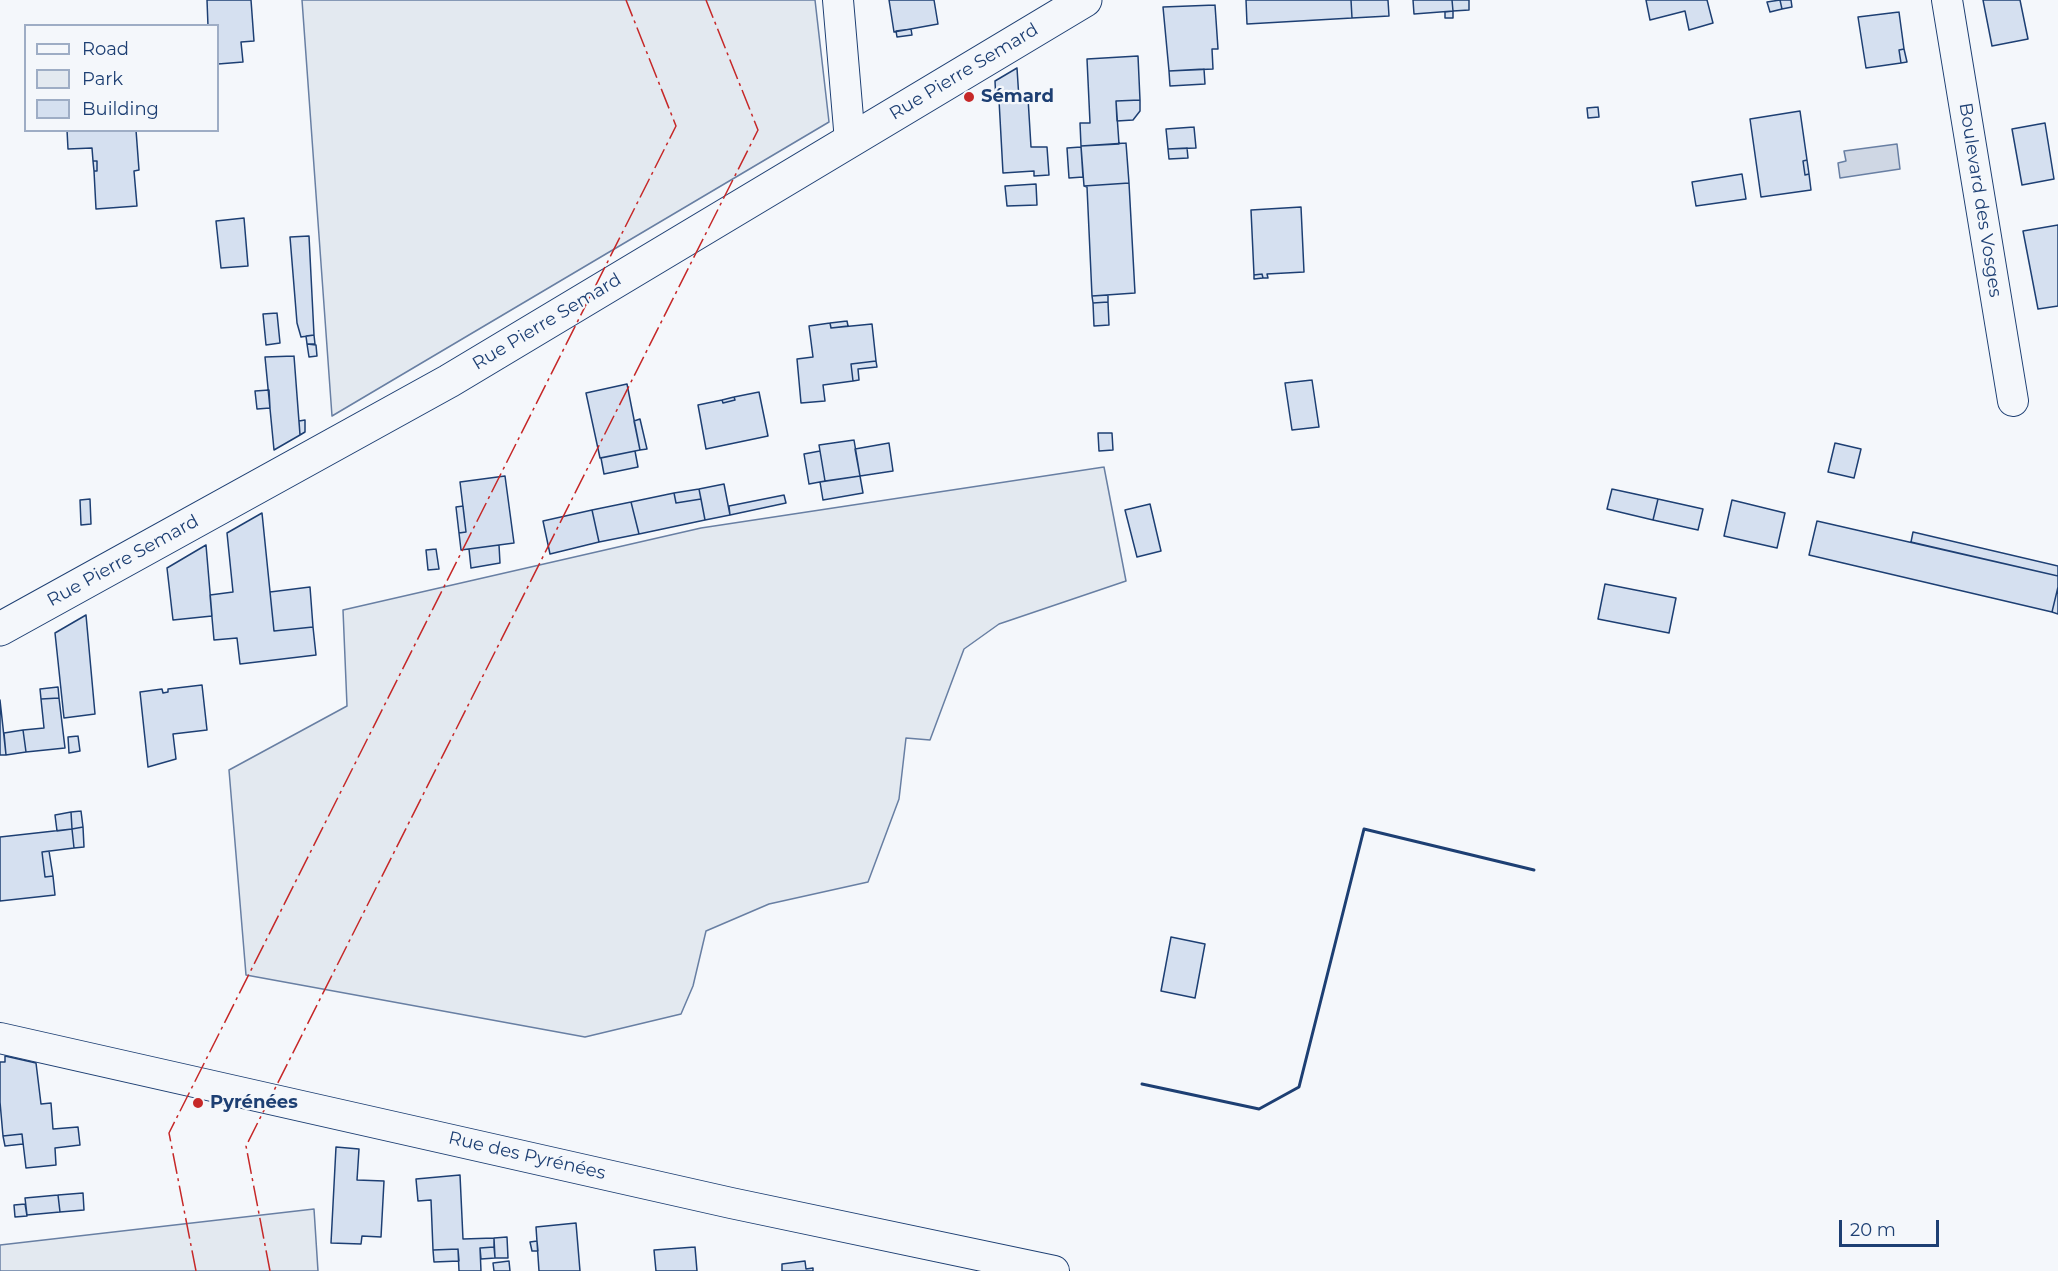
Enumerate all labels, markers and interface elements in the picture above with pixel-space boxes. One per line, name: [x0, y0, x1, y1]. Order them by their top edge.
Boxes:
street label: Rue Pierre Semard: [886, 19, 1042, 125]
legend: [24, 24, 219, 132]
text: Road: [82, 38, 129, 60]
text: Park: [82, 68, 123, 90]
place label: Sémard: [981, 86, 1054, 108]
marker: Sémard: [962, 90, 976, 104]
text: Building: [82, 98, 159, 120]
street label: Boulevard des Vosges: [1954, 101, 2006, 299]
street label: Rue Pierre Semard: [469, 269, 625, 375]
street label: Rue Pierre Semard: [43, 510, 203, 612]
place label: Pyrénées: [210, 1092, 298, 1114]
marker: Pyrénées: [191, 1096, 205, 1110]
street label: Rue des Pyrénées: [446, 1127, 608, 1185]
scale bar: [1842, 1208, 1942, 1246]
text: 20 m: [1850, 1219, 1896, 1241]

